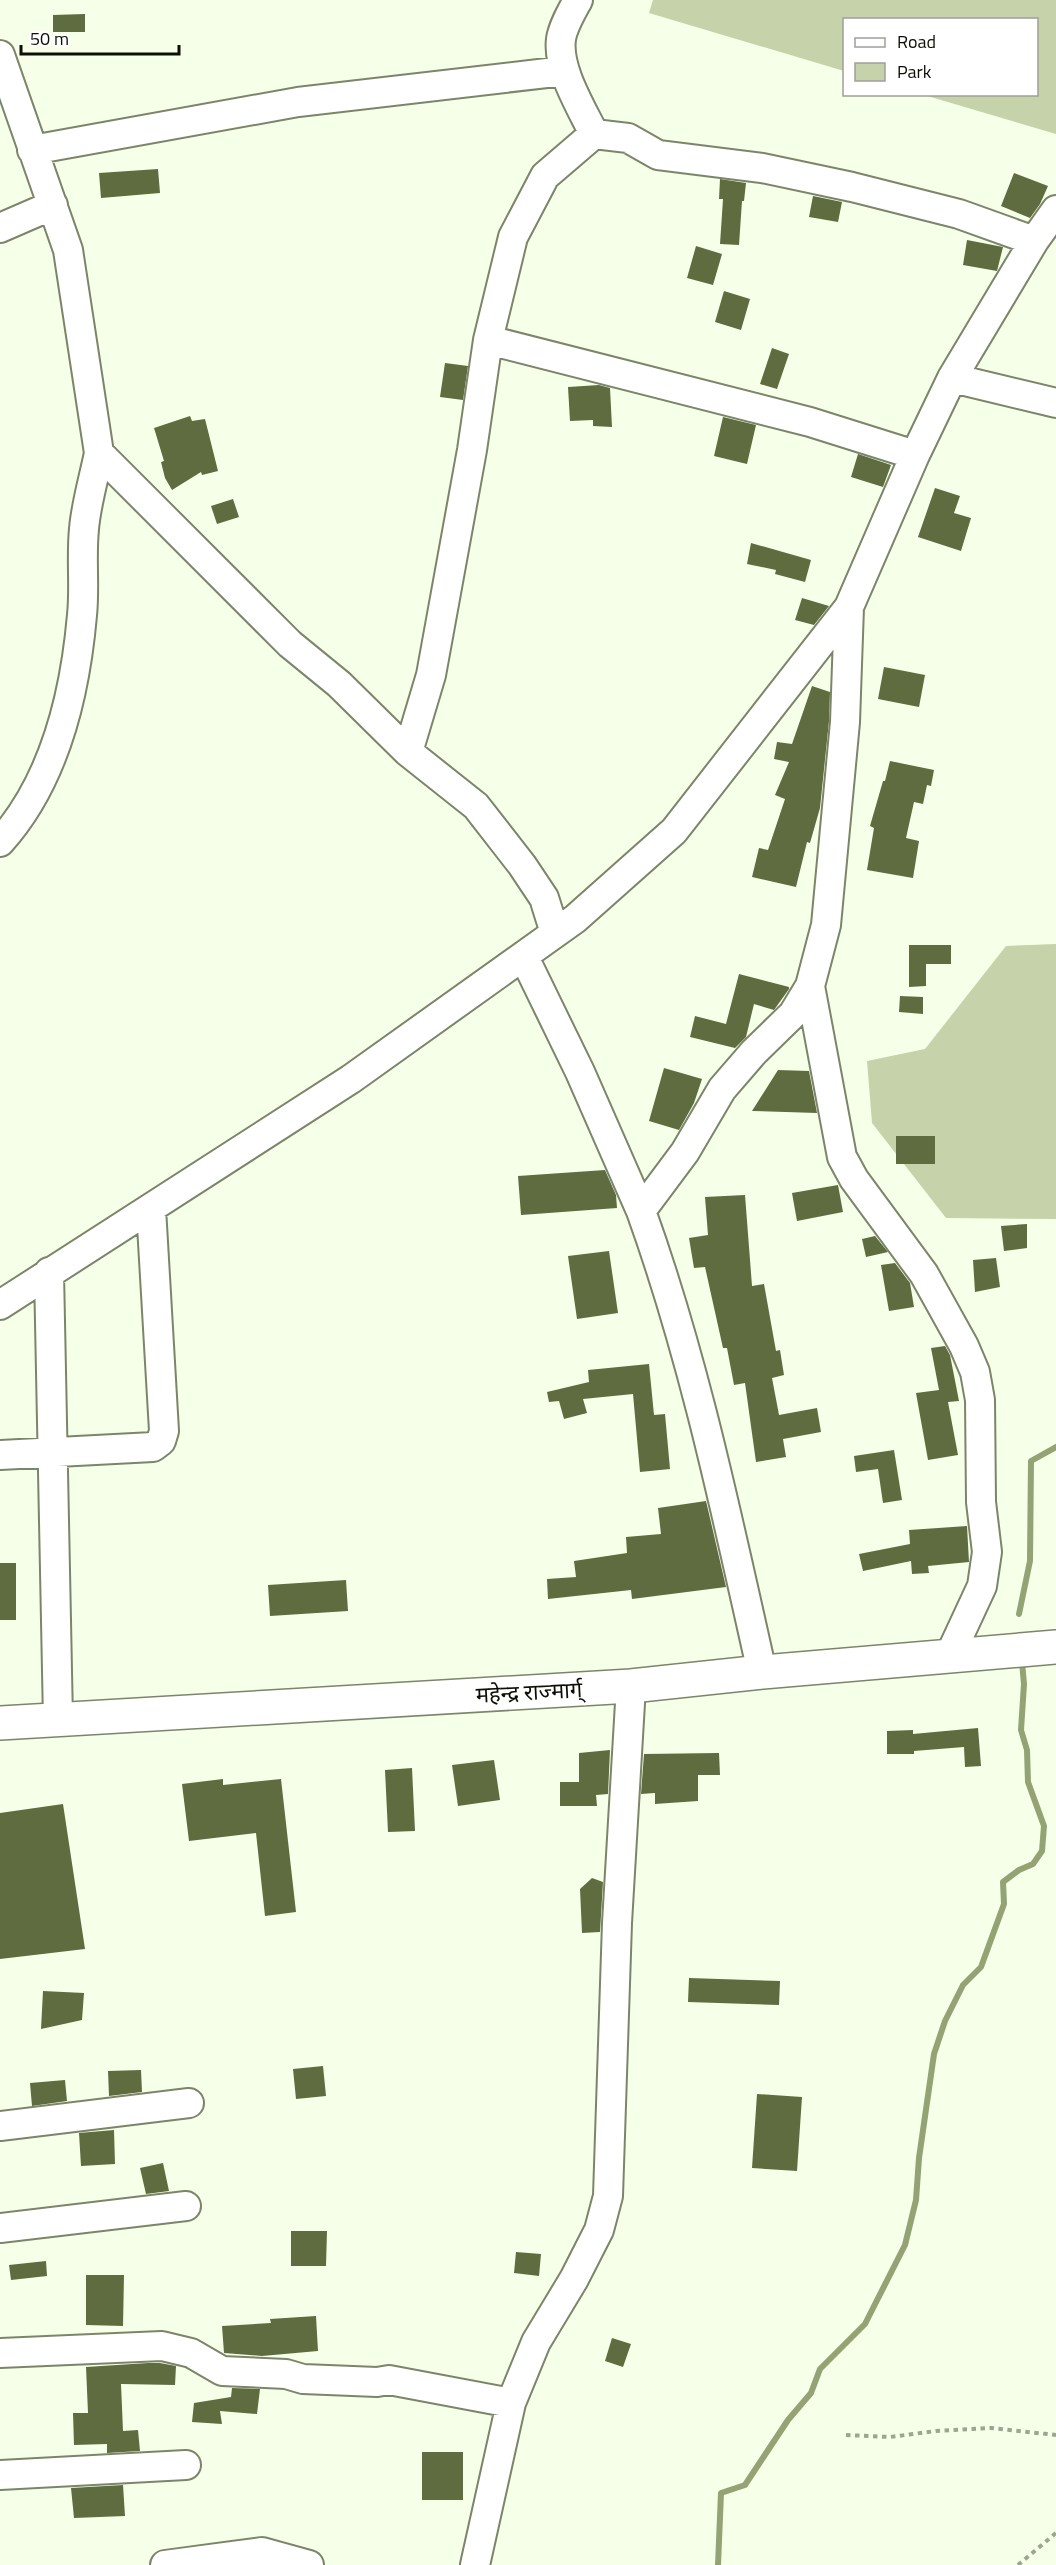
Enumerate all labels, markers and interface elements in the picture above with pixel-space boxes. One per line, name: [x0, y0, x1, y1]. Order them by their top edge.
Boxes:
scale bar: [21, 18, 178, 56]
legend: [843, 18, 1038, 96]
text: 50 m: [30, 25, 69, 52]
text: Road: [897, 28, 936, 55]
text: Park: [897, 58, 932, 85]
street label: महेन्द्र राज्मार्ग्: [475, 1672, 586, 1712]

